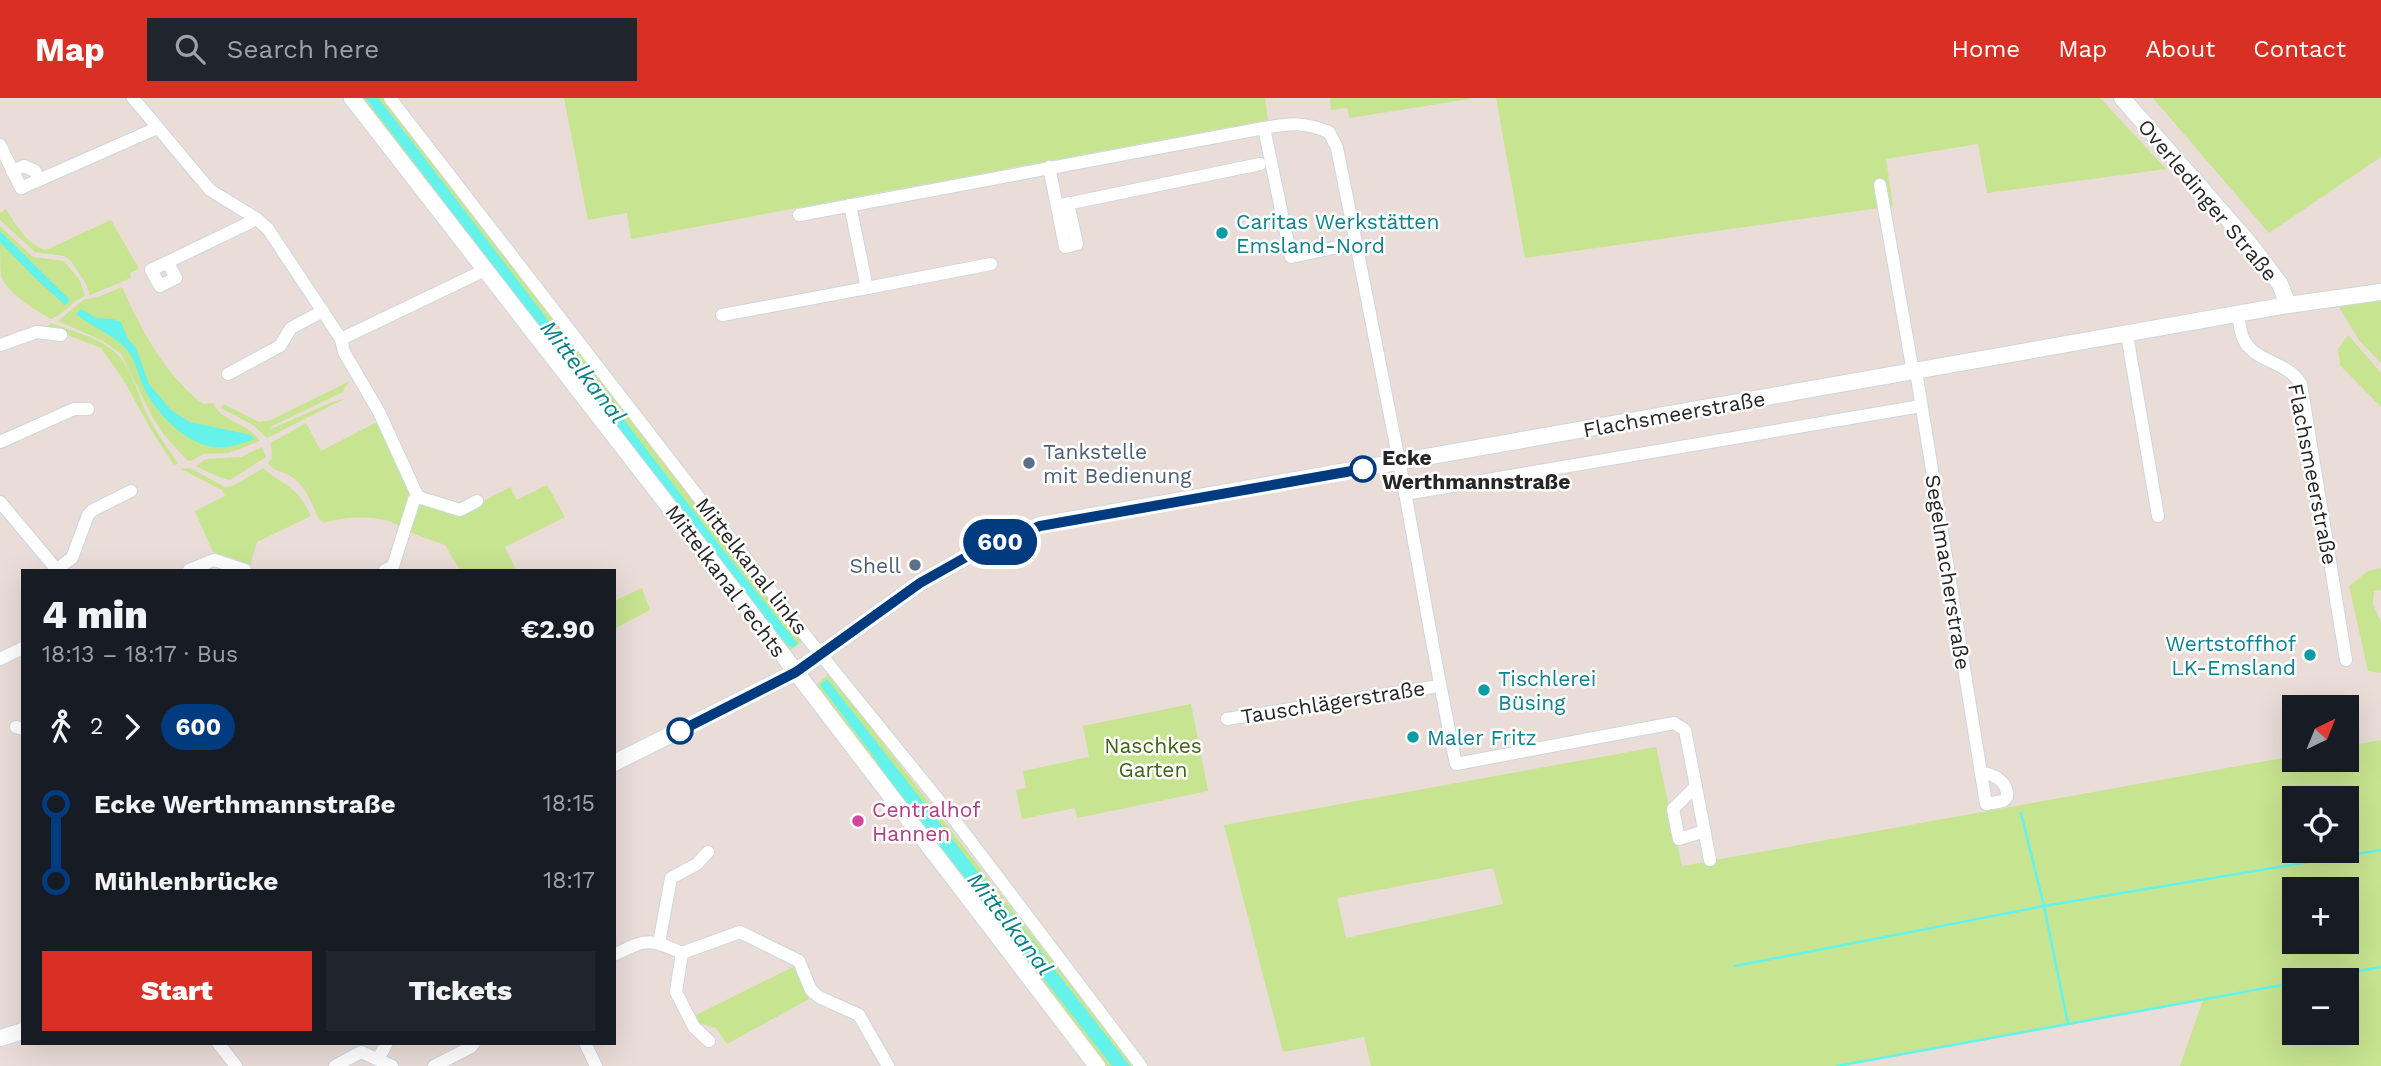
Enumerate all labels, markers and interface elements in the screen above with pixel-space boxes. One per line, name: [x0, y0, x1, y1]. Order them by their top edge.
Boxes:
search box: [147, 18, 637, 81]
text: Map: [35, 30, 105, 69]
icon: search: [171, 30, 209, 68]
text: Search here: [227, 34, 379, 64]
text: Home: [1952, 35, 2020, 63]
text: Map: [2058, 35, 2107, 63]
text: About: [2145, 35, 2215, 63]
text: Contact: [2253, 35, 2346, 63]
street label: Overledinger Straße: [2133, 114, 2283, 286]
place label: Caritas Werkstätten Emsland-Nord: [1236, 209, 1439, 258]
marker: Caritas Werkstätten Emsland-Nord: [1214, 225, 1230, 241]
water label: Mittelkanal: [534, 315, 632, 429]
street label: Flachsmeerstraße: [2283, 381, 2343, 567]
street label: Flachsmeerstraße: [1581, 386, 1767, 442]
place label: Tankstelle mit Bedienung: [1043, 439, 1192, 488]
place label: Ecke Werthmannstraße: [1382, 445, 1570, 494]
marker: Tankstelle mit Bedienung: [1021, 455, 1037, 471]
marker: Ecke Werthmannstraße: [1350, 456, 1376, 482]
street label: Segelmacherstraße: [1920, 473, 1976, 671]
street label: Mittelkanal links: [691, 492, 813, 640]
street label: Mittelkanal rechts: [661, 500, 791, 662]
line badge: 600: [960, 519, 1040, 565]
text: 600: [977, 528, 1023, 556]
place label: Shell: [850, 553, 902, 578]
marker: Shell: [907, 557, 923, 573]
text: 4 min: [42, 593, 148, 637]
text: €2.90: [521, 614, 595, 644]
place label: Wertstoffhof LK-Emsland: [2165, 631, 2296, 680]
text: 18:13 – 18:17 · Bus: [42, 641, 238, 668]
marker: Wertstoffhof LK-Emsland: [2302, 647, 2318, 663]
place label: Tischlerei Büsing: [1498, 666, 1596, 715]
street label: Tauschlägerstraße: [1239, 675, 1427, 729]
marker: Tischlerei Büsing: [1476, 682, 1492, 698]
north arrow: [2282, 695, 2359, 772]
map controls: [2282, 695, 2359, 1045]
icon: walk: [42, 708, 80, 746]
icon: forward: [113, 708, 151, 746]
text: 2: [90, 713, 103, 740]
text: 600: [175, 713, 221, 741]
unlabelled marker: [667, 718, 693, 744]
place label: Maler Fritz: [1427, 725, 1537, 750]
marker: Maler Fritz: [1405, 729, 1421, 745]
park label: Naschkes Garten: [1104, 733, 1202, 782]
button: locate: [2282, 786, 2359, 863]
text: Ecke Werthmannstraße: [94, 789, 396, 819]
text: 18:15: [543, 790, 595, 817]
place label: Centralhof Hannen: [872, 797, 980, 846]
marker: Centralhof Hannen: [850, 813, 866, 829]
text: Mühlenbrücke: [94, 866, 278, 896]
text: 18:17: [543, 867, 595, 894]
water label: Mittelkanal: [961, 867, 1059, 981]
button: +: [2282, 877, 2359, 954]
button: Start: [42, 951, 312, 1031]
button: Tickets: [326, 951, 595, 1031]
button: −: [2282, 968, 2359, 1045]

